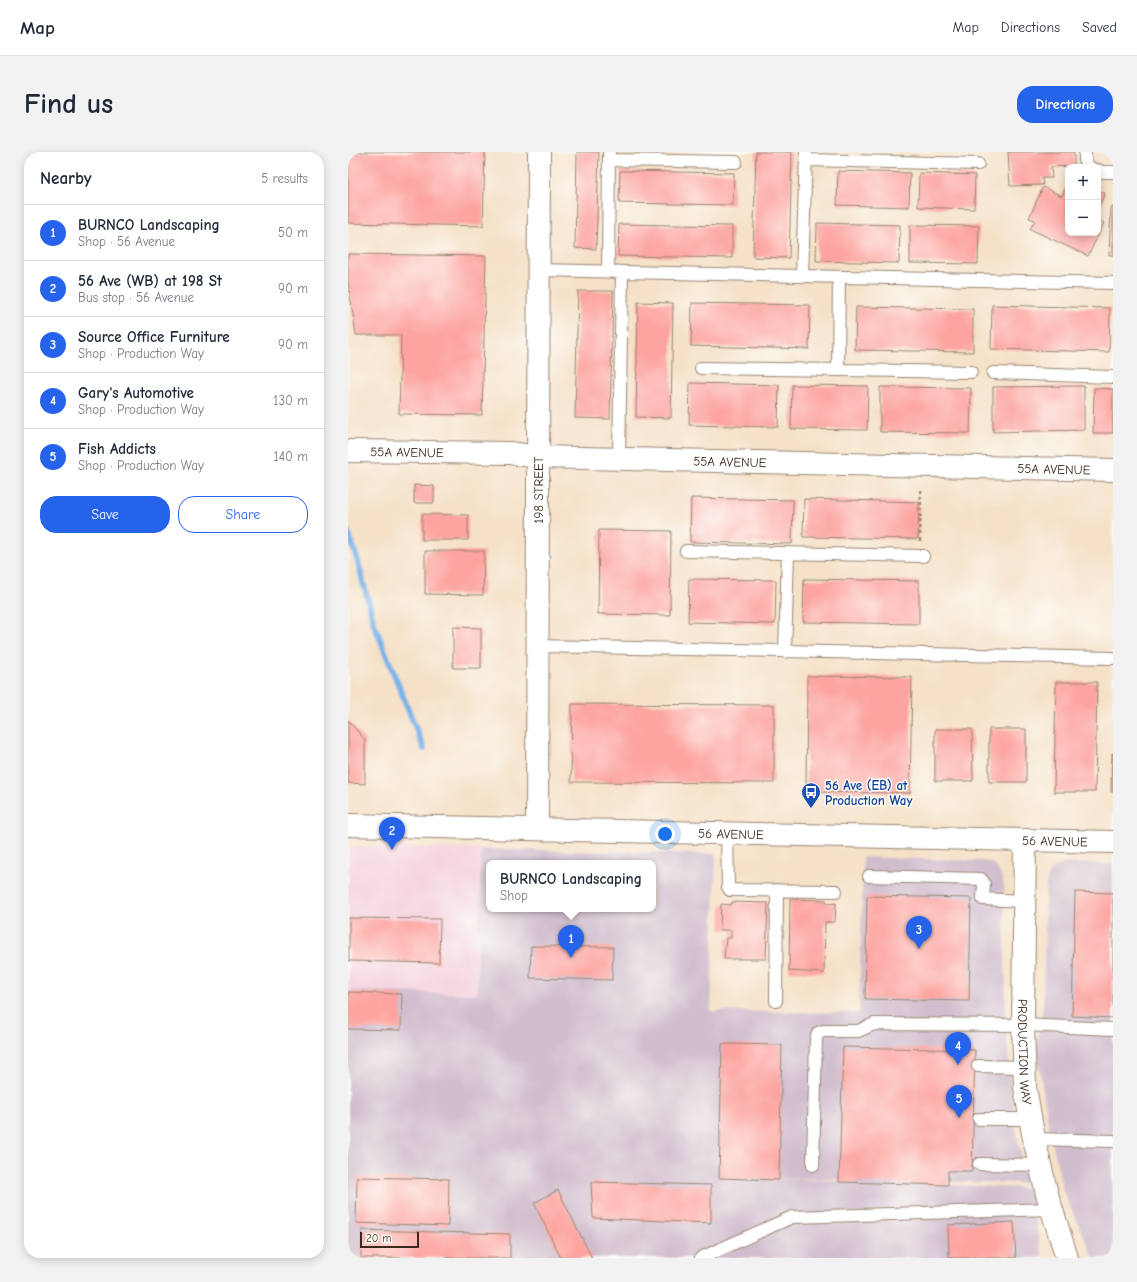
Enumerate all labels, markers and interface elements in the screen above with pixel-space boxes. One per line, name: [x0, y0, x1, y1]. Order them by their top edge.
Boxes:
text: Map: [20, 17, 55, 39]
text: Map: [952, 19, 979, 36]
text: Directions: [1001, 19, 1060, 36]
text: Saved: [1082, 19, 1117, 36]
button: Directions: [1017, 86, 1113, 123]
text: Find us: [24, 88, 113, 120]
map controls: [1065, 164, 1101, 236]
button: +: [1065, 164, 1101, 200]
text: Nearby: [40, 169, 91, 188]
text: 5 results: [261, 171, 308, 186]
button: −: [1065, 200, 1101, 236]
text: BURNCO Landscaping: [78, 216, 220, 234]
text: 1: [50, 225, 56, 240]
text: 50 m: [278, 225, 308, 240]
text: Shop · 56 Avenue: [78, 234, 175, 249]
text: 56 Ave (WB) at 198 St: [78, 272, 222, 290]
text: 2: [50, 281, 56, 296]
text: 90 m: [278, 281, 308, 296]
text: Bus stop · 56 Avenue: [78, 290, 194, 305]
text: Source Office Furniture: [78, 328, 230, 346]
text: 3: [50, 337, 56, 352]
text: 90 m: [278, 337, 308, 352]
text: Shop · Production Way: [78, 346, 204, 361]
text: Gary's Automotive: [78, 384, 194, 402]
text: 4: [50, 393, 56, 408]
text: 130 m: [273, 393, 308, 408]
text: Shop · Production Way: [78, 402, 204, 417]
text: Fish Addicts: [78, 440, 156, 458]
street label: 55A AVENUE: [370, 444, 444, 460]
text: 5: [50, 449, 56, 464]
text: 140 m: [274, 449, 308, 464]
street label: 55A AVENUE: [693, 453, 767, 470]
street label: 198 STREET: [530, 456, 546, 524]
text: Shop · Production Way: [78, 458, 204, 473]
street label: 55A AVENUE: [1017, 460, 1091, 477]
button: Save: [40, 496, 170, 533]
button: Share: [178, 496, 308, 533]
place label: 56 Ave (EB) at Production Way: [825, 778, 912, 808]
bus stop icon: 56 Ave (EB) at Production Way: [800, 781, 822, 809]
pin: 2: [379, 817, 405, 850]
your location: [655, 824, 675, 844]
street label: 56 AVENUE: [698, 825, 764, 842]
street label: 56 AVENUE: [1022, 832, 1088, 849]
popup: [486, 860, 656, 912]
text: BURNCO Landscaping: [500, 870, 642, 888]
text: Shop: [500, 888, 528, 903]
pin: 3: [906, 916, 932, 949]
pin: 1: [558, 925, 584, 958]
street label: PRODUCTION WAY: [1015, 999, 1036, 1106]
pin: 4: [945, 1032, 971, 1065]
pin: 5: [946, 1085, 972, 1118]
scale bar: [360, 1230, 419, 1249]
text: 20 m: [366, 1232, 391, 1245]

